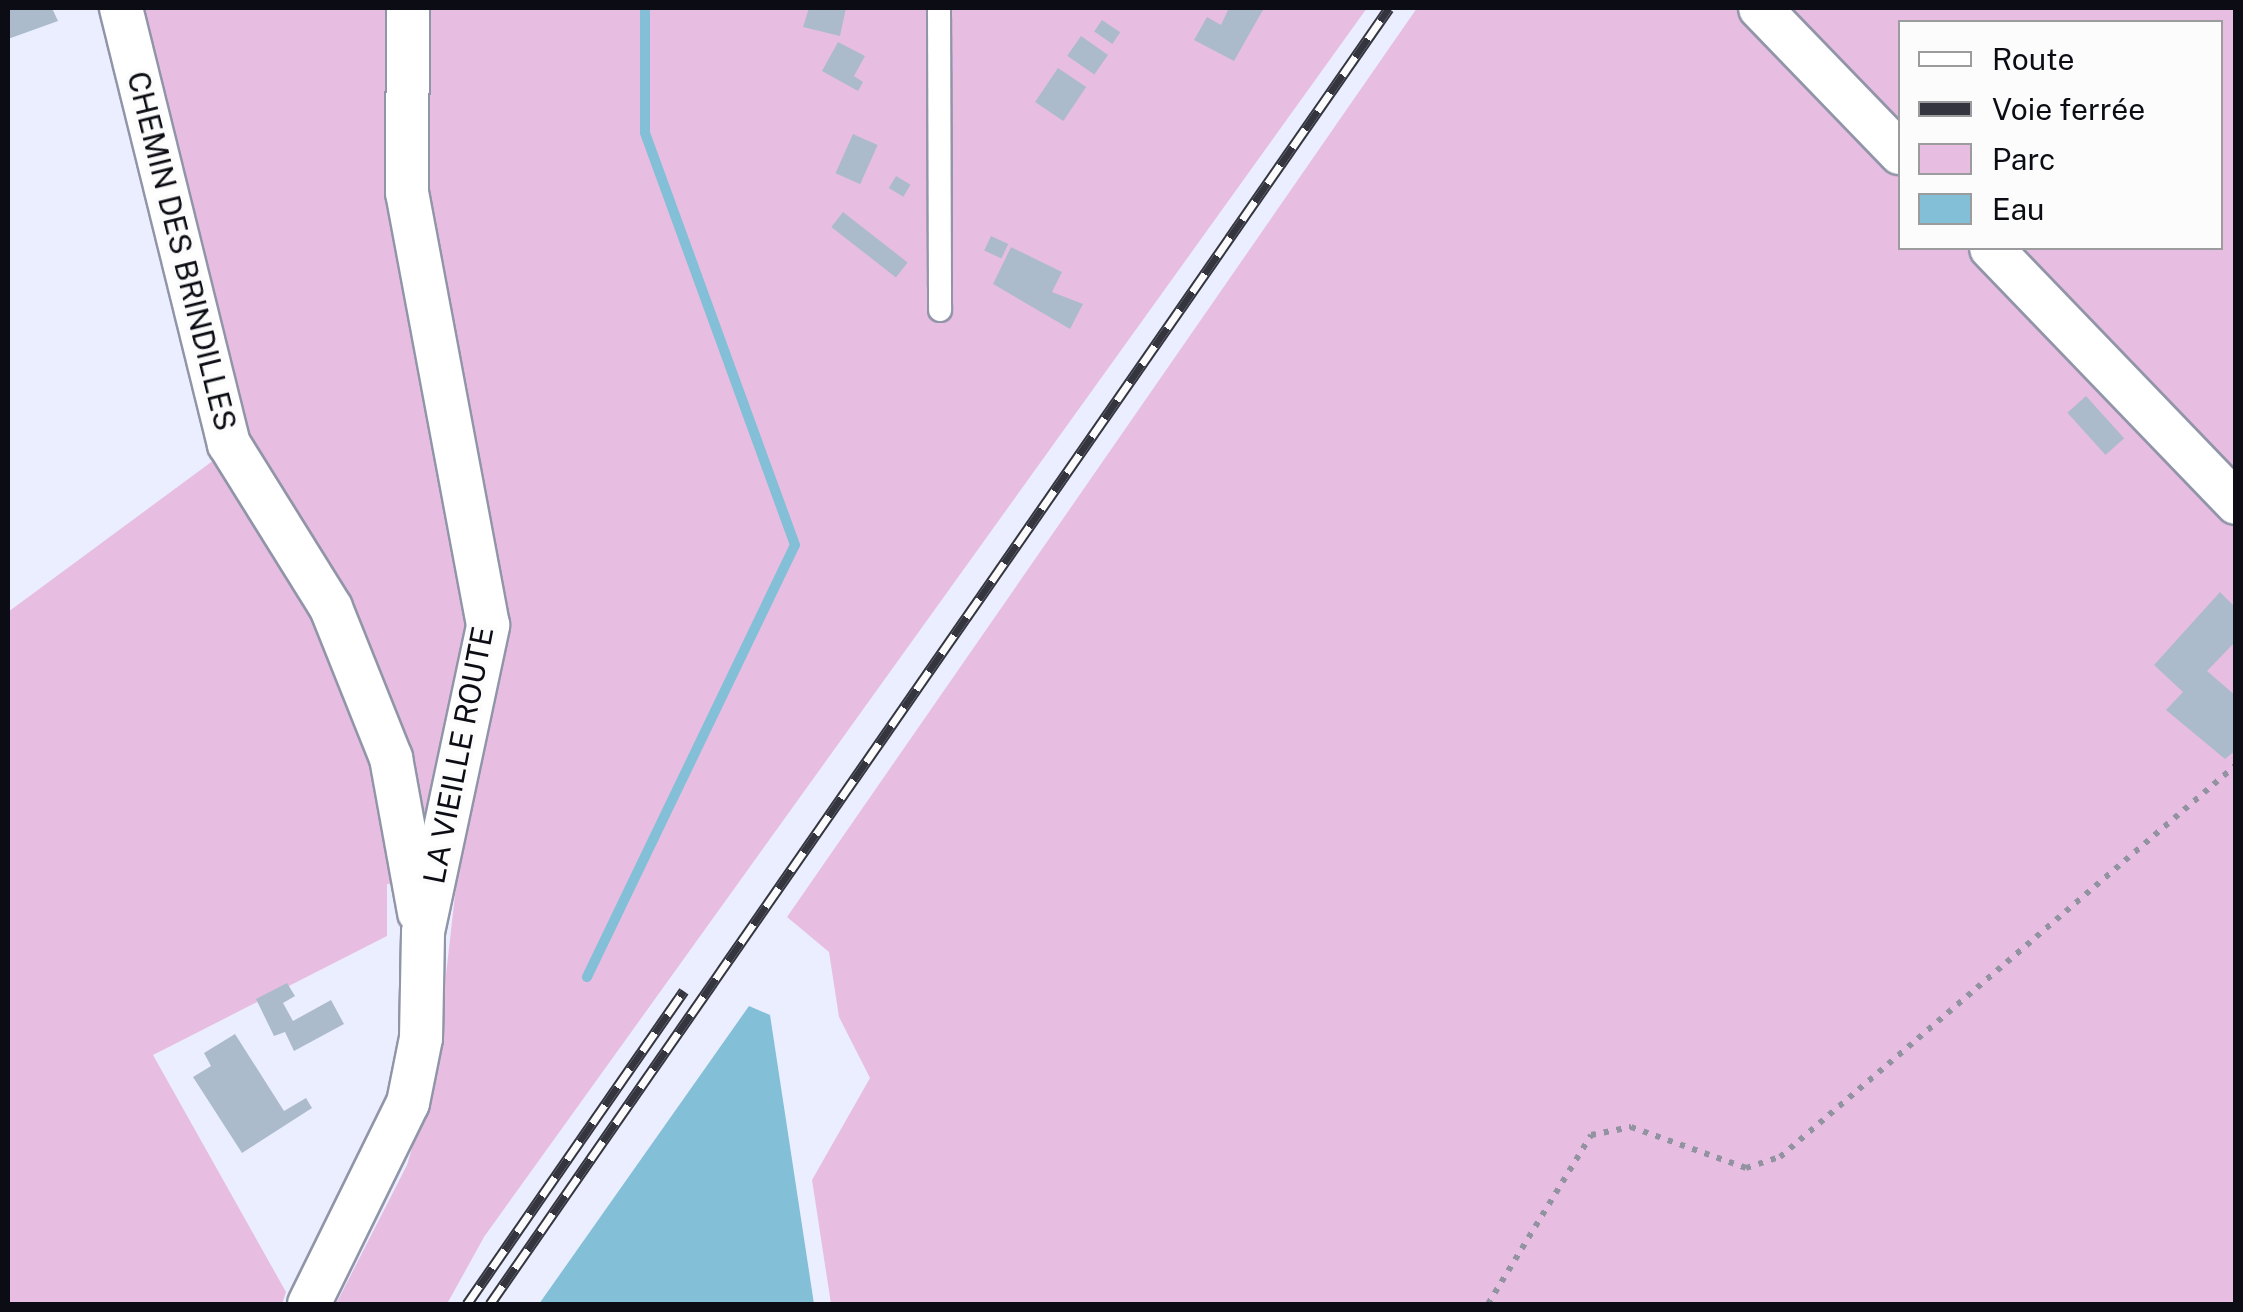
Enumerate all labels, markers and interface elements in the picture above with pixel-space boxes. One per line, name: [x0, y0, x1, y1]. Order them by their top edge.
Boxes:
legend: [1898, 20, 2223, 250]
text: Route: [1992, 41, 2074, 77]
street label: CHEMIN DES BRINDILLES: [120, 68, 244, 434]
text: Voie ferrée: [1992, 91, 2145, 127]
text: Parc: [1992, 141, 2055, 177]
text: Eau: [1992, 191, 2044, 227]
street label: LA VIEILLE ROUTE: [415, 623, 501, 887]

